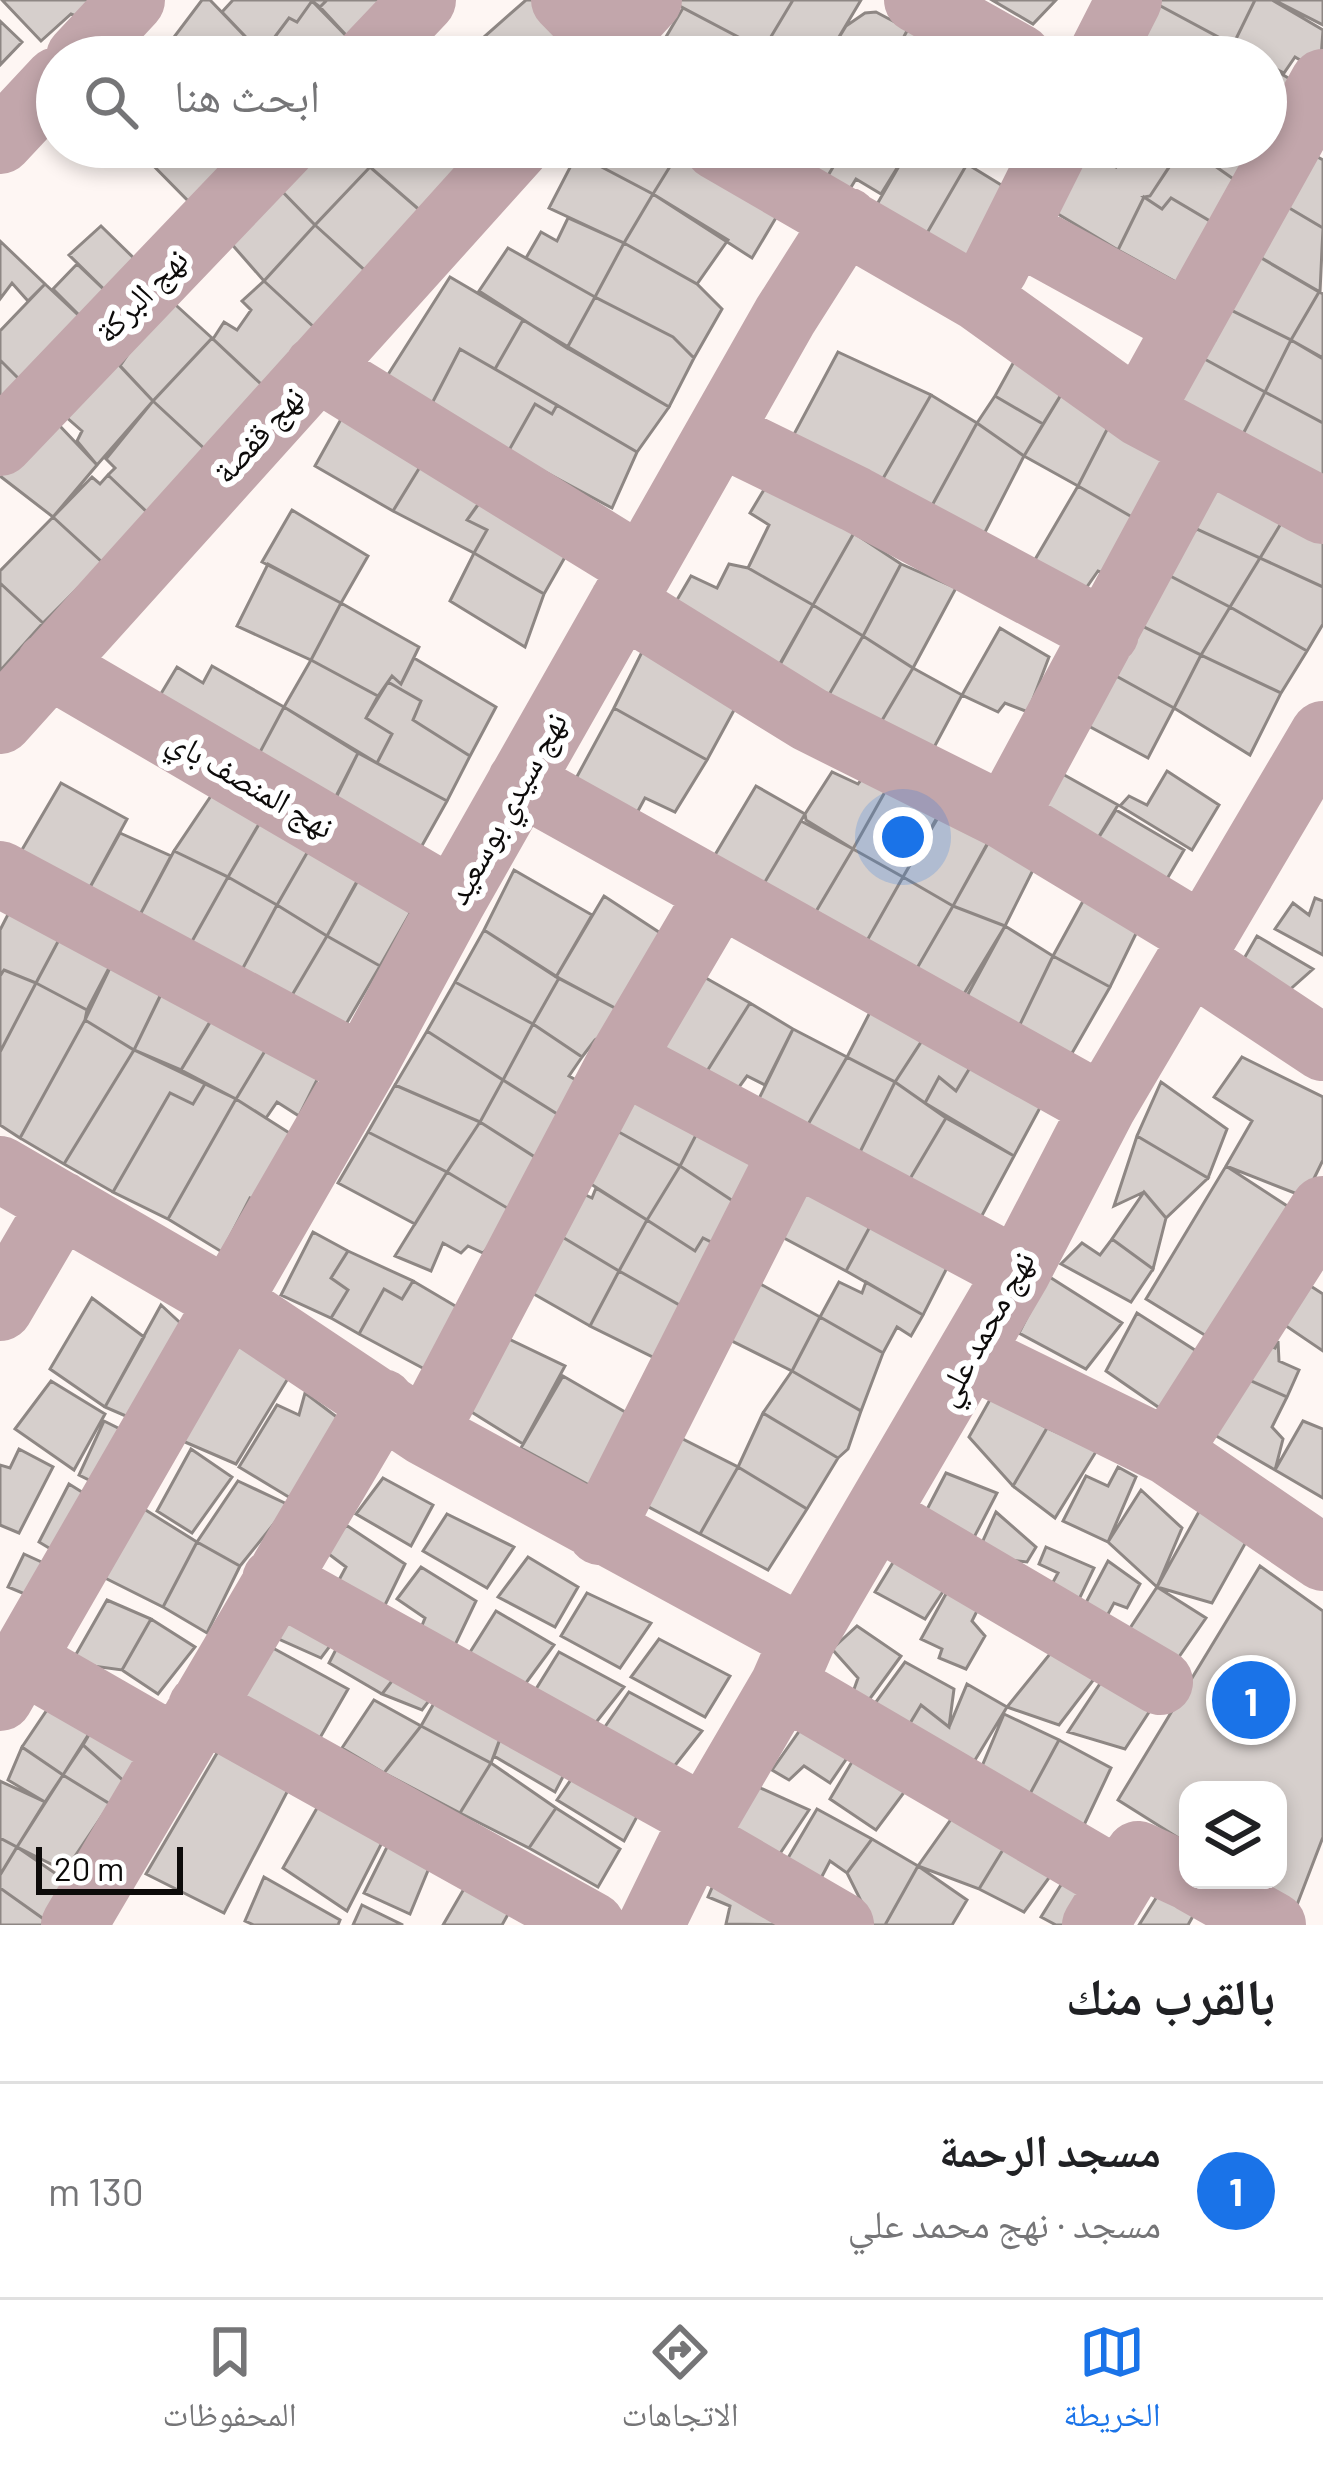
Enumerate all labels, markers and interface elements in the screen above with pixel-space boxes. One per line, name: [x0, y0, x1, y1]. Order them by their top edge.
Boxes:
search box: [36, 36, 1287, 168]
text: ابحث هنا: [174, 67, 320, 121]
icon: search: [78, 69, 144, 135]
street label: نهج البركة: [85, 238, 197, 352]
street label: نهج قفصة: [203, 376, 314, 492]
street label: نهج سيدي بوسعيد: [436, 704, 581, 914]
street label: نهج المنصف باي: [158, 718, 342, 852]
your location: [873, 807, 933, 867]
street label: نهج محمد علي: [924, 1243, 1048, 1415]
pin: 1: [1212, 1655, 1290, 1745]
map controls: [1179, 1781, 1287, 1889]
button: layers: [1179, 1781, 1287, 1889]
scale bar: [36, 1841, 183, 1894]
text: 20 m: [54, 1848, 124, 1888]
text: بالقرب منك: [1066, 1964, 1275, 2025]
text: مسجد الرحمة: [939, 2122, 1161, 2176]
text: 130 m: [48, 2167, 144, 2214]
text: 1: [1229, 2167, 1243, 2214]
text: مسجد · نهج محمد علي: [848, 2199, 1161, 2246]
tab: المحفوظات: [162, 2319, 297, 2447]
tab: الاتجاهات: [621, 2319, 739, 2447]
tab: الخريطة: [1063, 2319, 1161, 2447]

